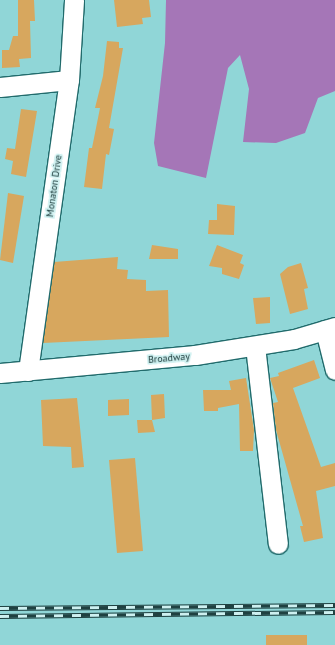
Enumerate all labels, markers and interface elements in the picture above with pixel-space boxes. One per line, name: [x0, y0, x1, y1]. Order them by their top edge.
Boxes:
street label: Monaton Drive: [44, 154, 64, 218]
street label: Broadway: [148, 350, 190, 366]

